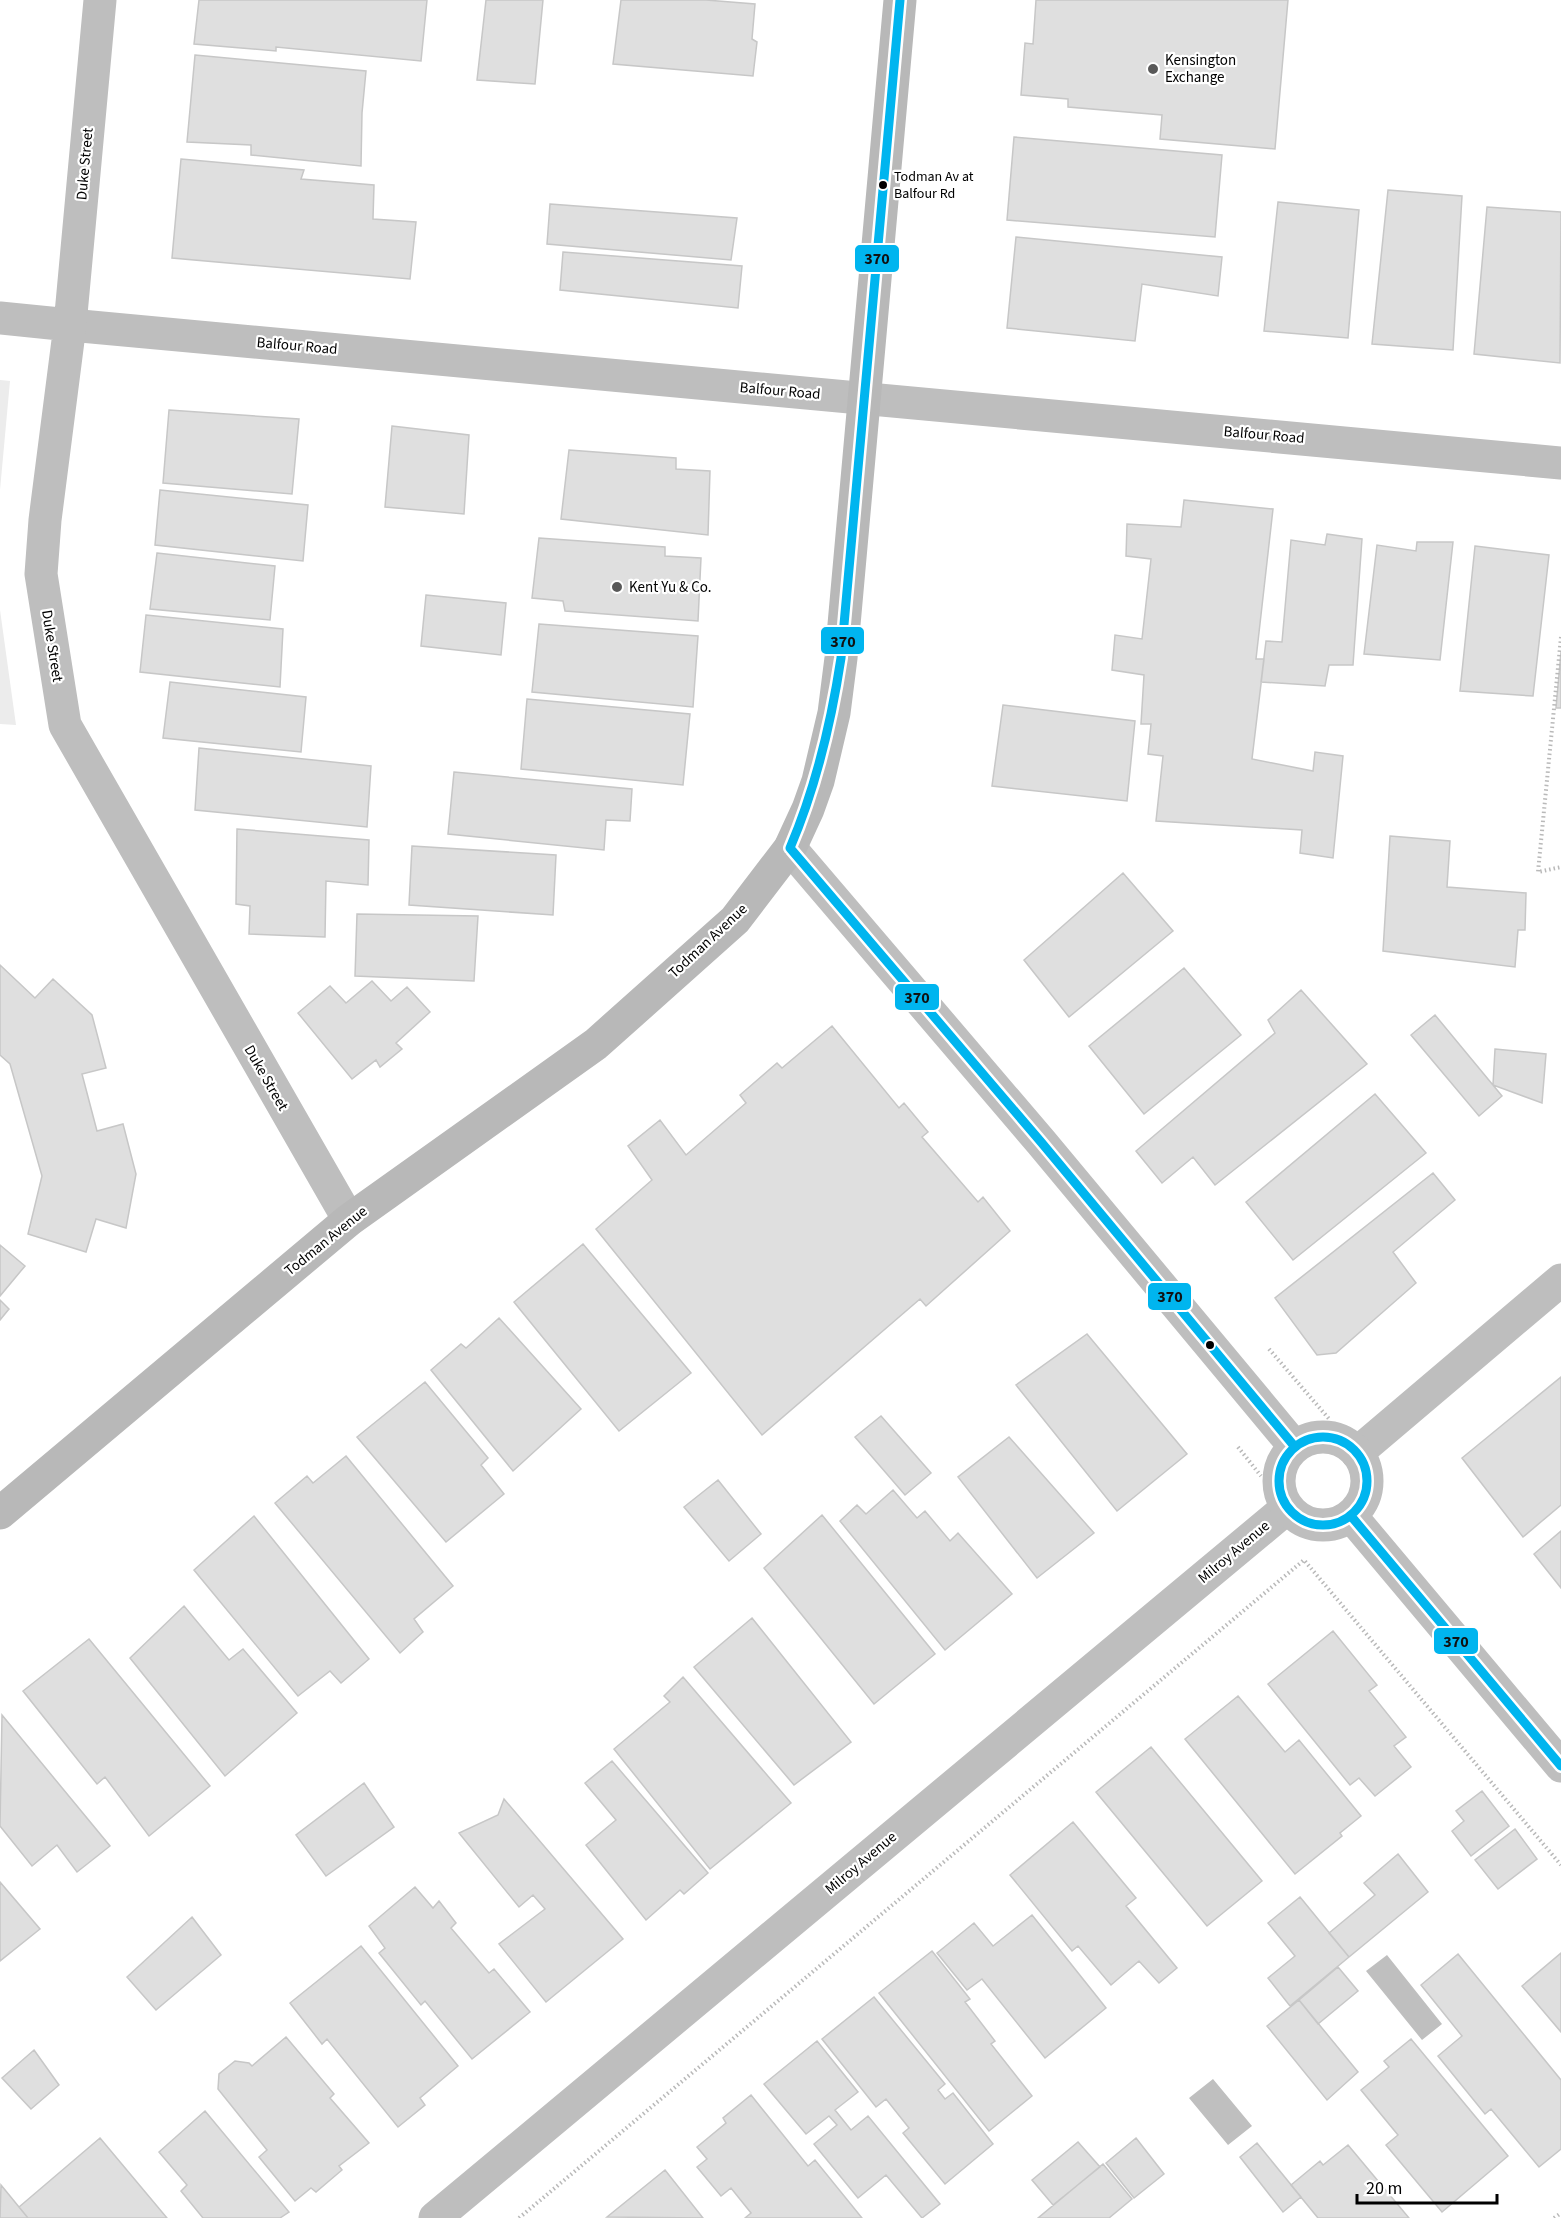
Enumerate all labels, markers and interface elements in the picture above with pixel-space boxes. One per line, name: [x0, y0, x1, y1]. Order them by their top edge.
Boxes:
place label: Kensington Exchange: [1165, 50, 1236, 88]
marker: Kensington Exchange: [1146, 62, 1160, 76]
street label: Duke Street: [71, 127, 99, 201]
place label: Todman Av at Balfour Rd: [894, 167, 974, 204]
marker: Todman Av at Balfour Rd: [877, 179, 889, 191]
line badge: 370: [854, 244, 900, 273]
text: 370: [864, 248, 890, 270]
street label: Balfour Road: [256, 332, 338, 360]
street label: Balfour Road: [739, 377, 821, 405]
street label: Balfour Road: [1223, 421, 1305, 449]
place label: Kent Yu & Co.: [629, 577, 712, 598]
marker: Kent Yu & Co.: [610, 580, 624, 594]
street label: Duke Street: [36, 609, 68, 683]
line badge: 370: [820, 626, 865, 655]
text: 370: [830, 631, 856, 653]
street label: Todman Avenue: [664, 899, 752, 983]
line badge: 370: [894, 983, 940, 1011]
text: 370: [904, 987, 930, 1009]
street label: Duke Street: [239, 1041, 293, 1115]
street label: Todman Avenue: [280, 1201, 372, 1281]
line badge: 370: [1147, 1282, 1192, 1311]
text: 370: [1157, 1286, 1183, 1308]
unlabelled marker: [1204, 1339, 1216, 1351]
street label: Milroy Avenue: [1194, 1516, 1274, 1588]
line badge: 370: [1433, 1627, 1479, 1655]
text: 370: [1443, 1631, 1469, 1653]
street label: Milroy Avenue: [821, 1827, 901, 1899]
scale bar: [1357, 2167, 1496, 2205]
text: 20 m: [1366, 2176, 1402, 2201]

